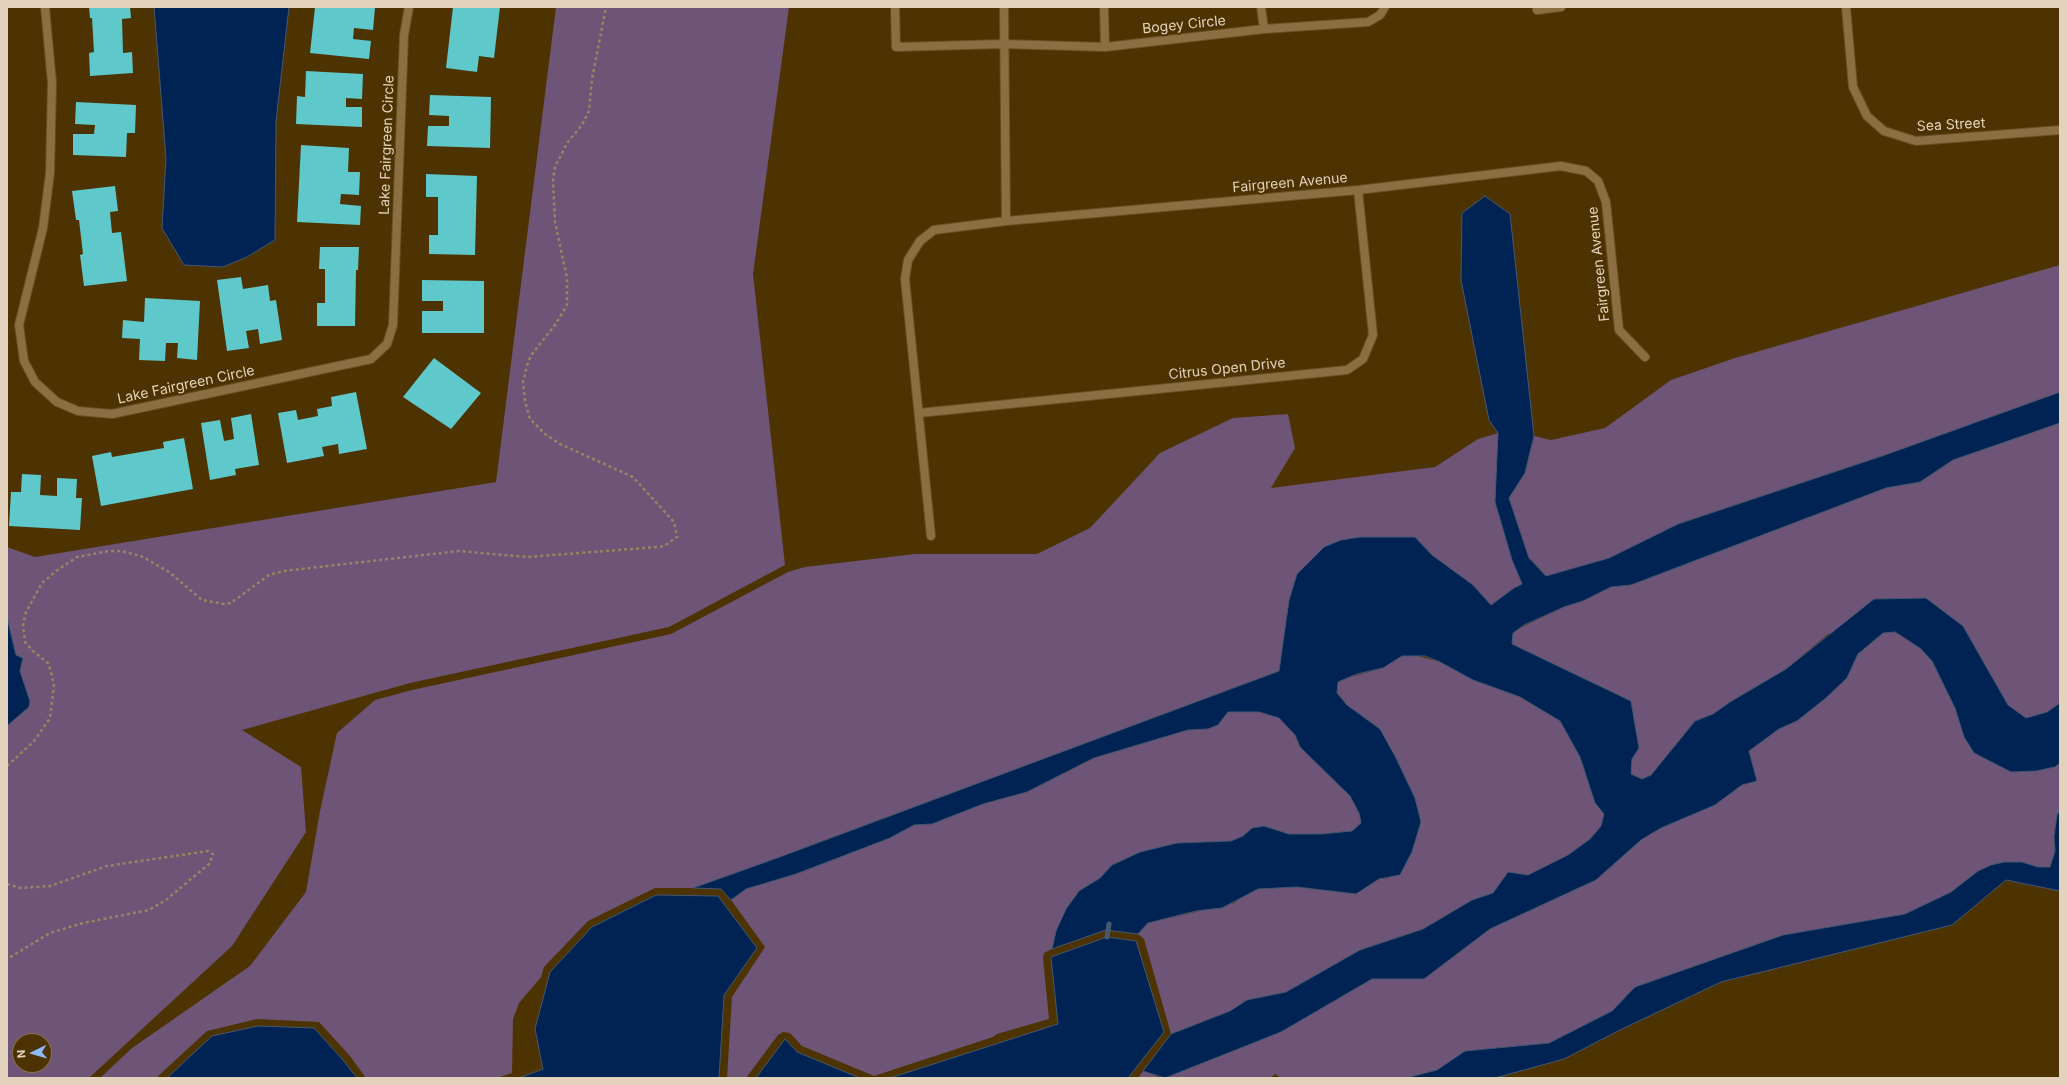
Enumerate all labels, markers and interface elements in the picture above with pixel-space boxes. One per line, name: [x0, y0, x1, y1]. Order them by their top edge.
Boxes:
street label: Bogey Circle: [1141, 12, 1227, 38]
street label: Lake Fairgreen Circle: [376, 75, 398, 215]
street label: Sea Street: [1916, 115, 1986, 135]
street label: Fairgreen Avenue: [1232, 170, 1348, 196]
street label: Fairgreen Avenue: [1585, 206, 1613, 322]
street label: Citrus Open Drive: [1168, 355, 1286, 383]
street label: Lake Fairgreen Circle: [116, 362, 256, 408]
north arrow: [12, 1033, 52, 1073]
text: N: [14, 1049, 28, 1059]

